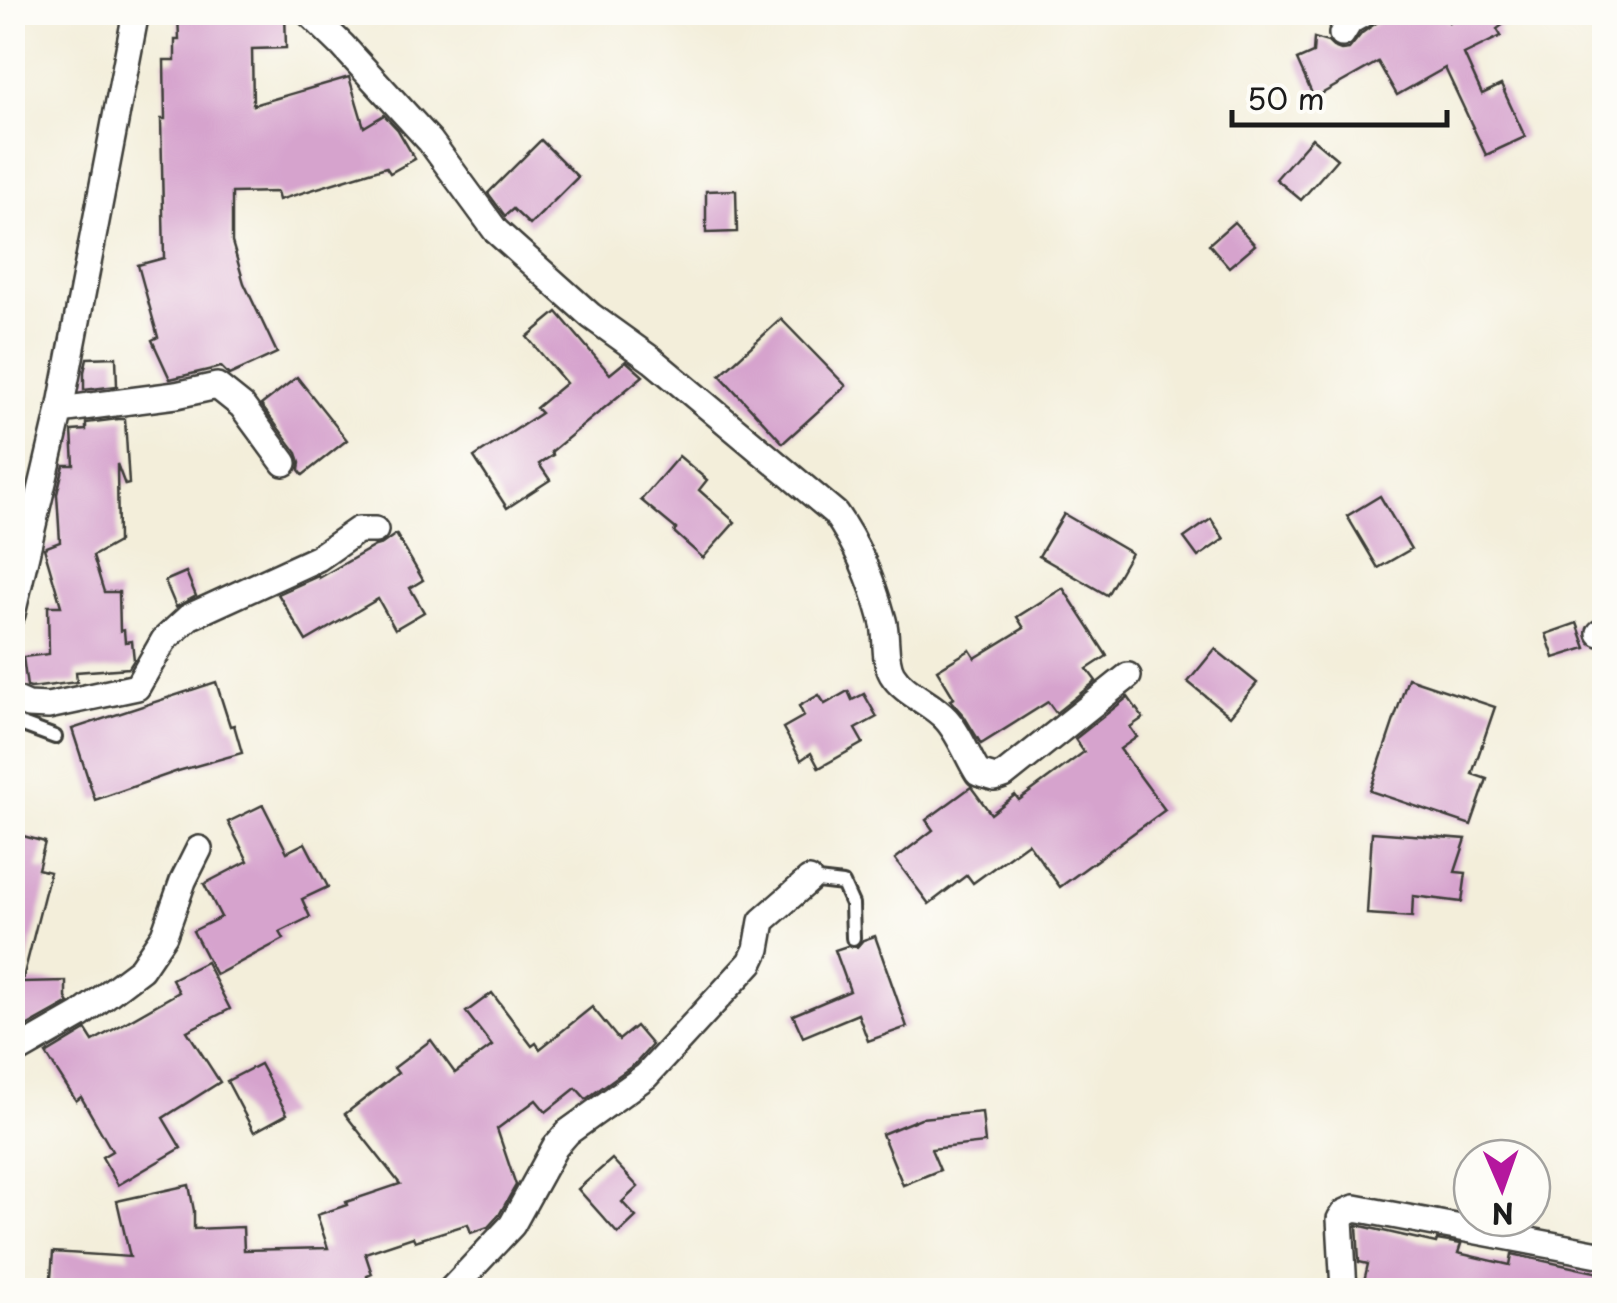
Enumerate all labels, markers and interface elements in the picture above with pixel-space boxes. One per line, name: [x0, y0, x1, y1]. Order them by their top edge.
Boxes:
scale bar: [1232, 65, 1447, 127]
text: 50 m: [1247, 75, 1325, 120]
north arrow: [1452, 1138, 1552, 1238]
text: N: [1491, 1193, 1515, 1236]

